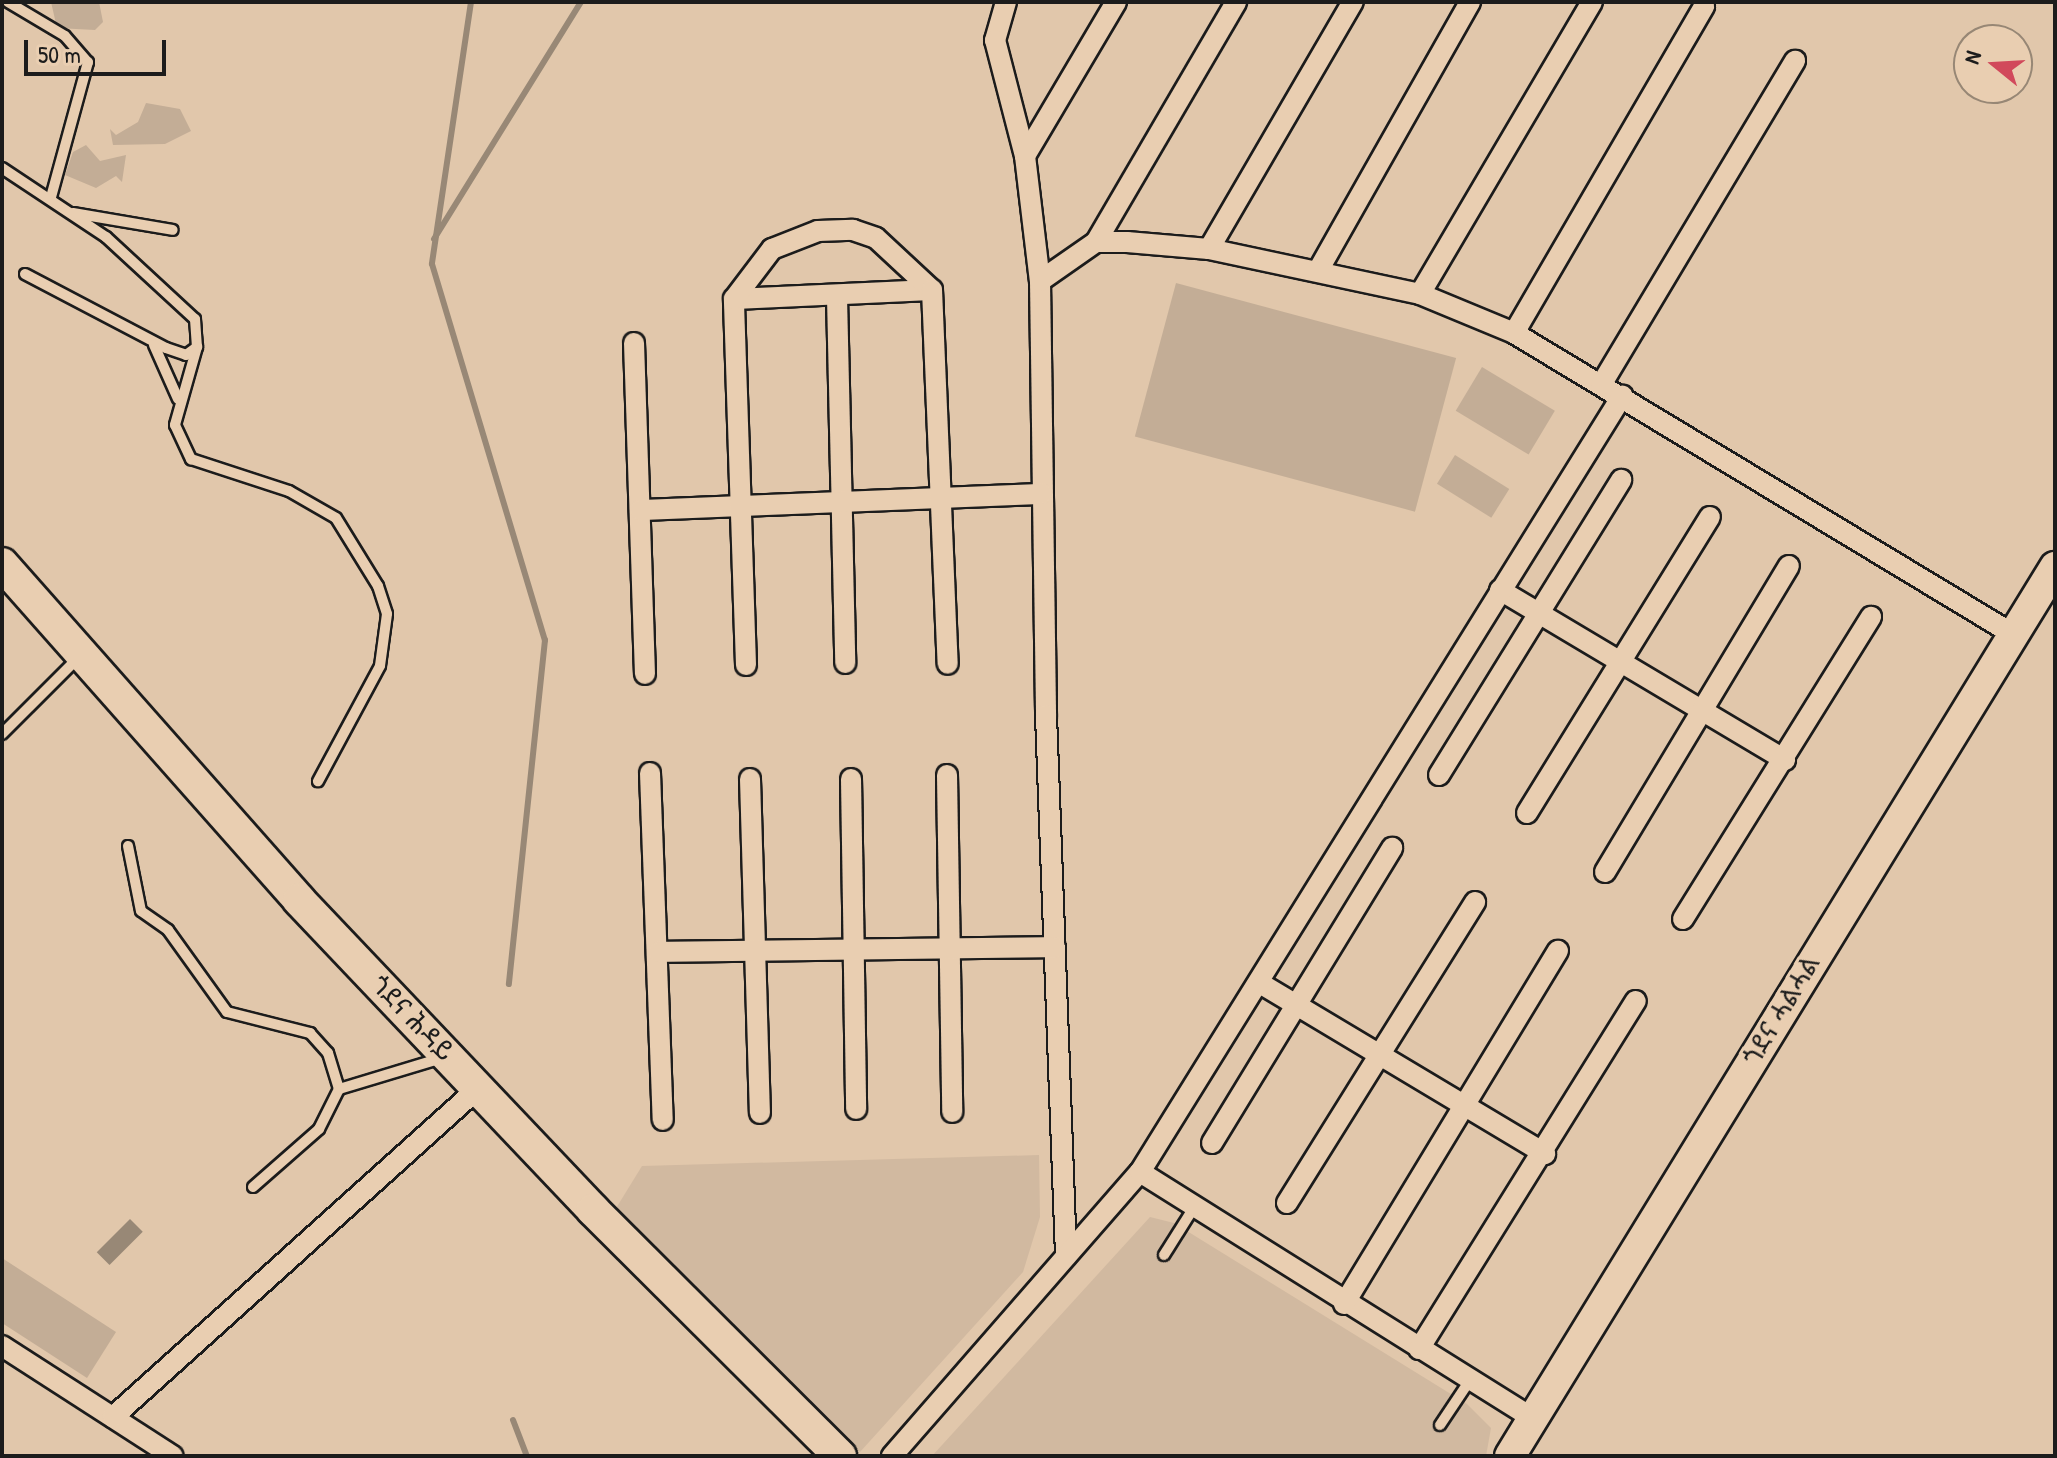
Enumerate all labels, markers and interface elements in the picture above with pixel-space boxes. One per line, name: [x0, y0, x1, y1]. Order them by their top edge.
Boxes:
scale bar: [28, 24, 170, 74]
north arrow: [1953, 24, 2033, 104]
text: 50 m: [38, 38, 81, 70]
text: N: [1956, 47, 1988, 67]
street label: ጎደና ሓልሓል: [1736, 949, 1826, 1071]
street label: ጎደና ሕዳይ: [365, 969, 461, 1067]

